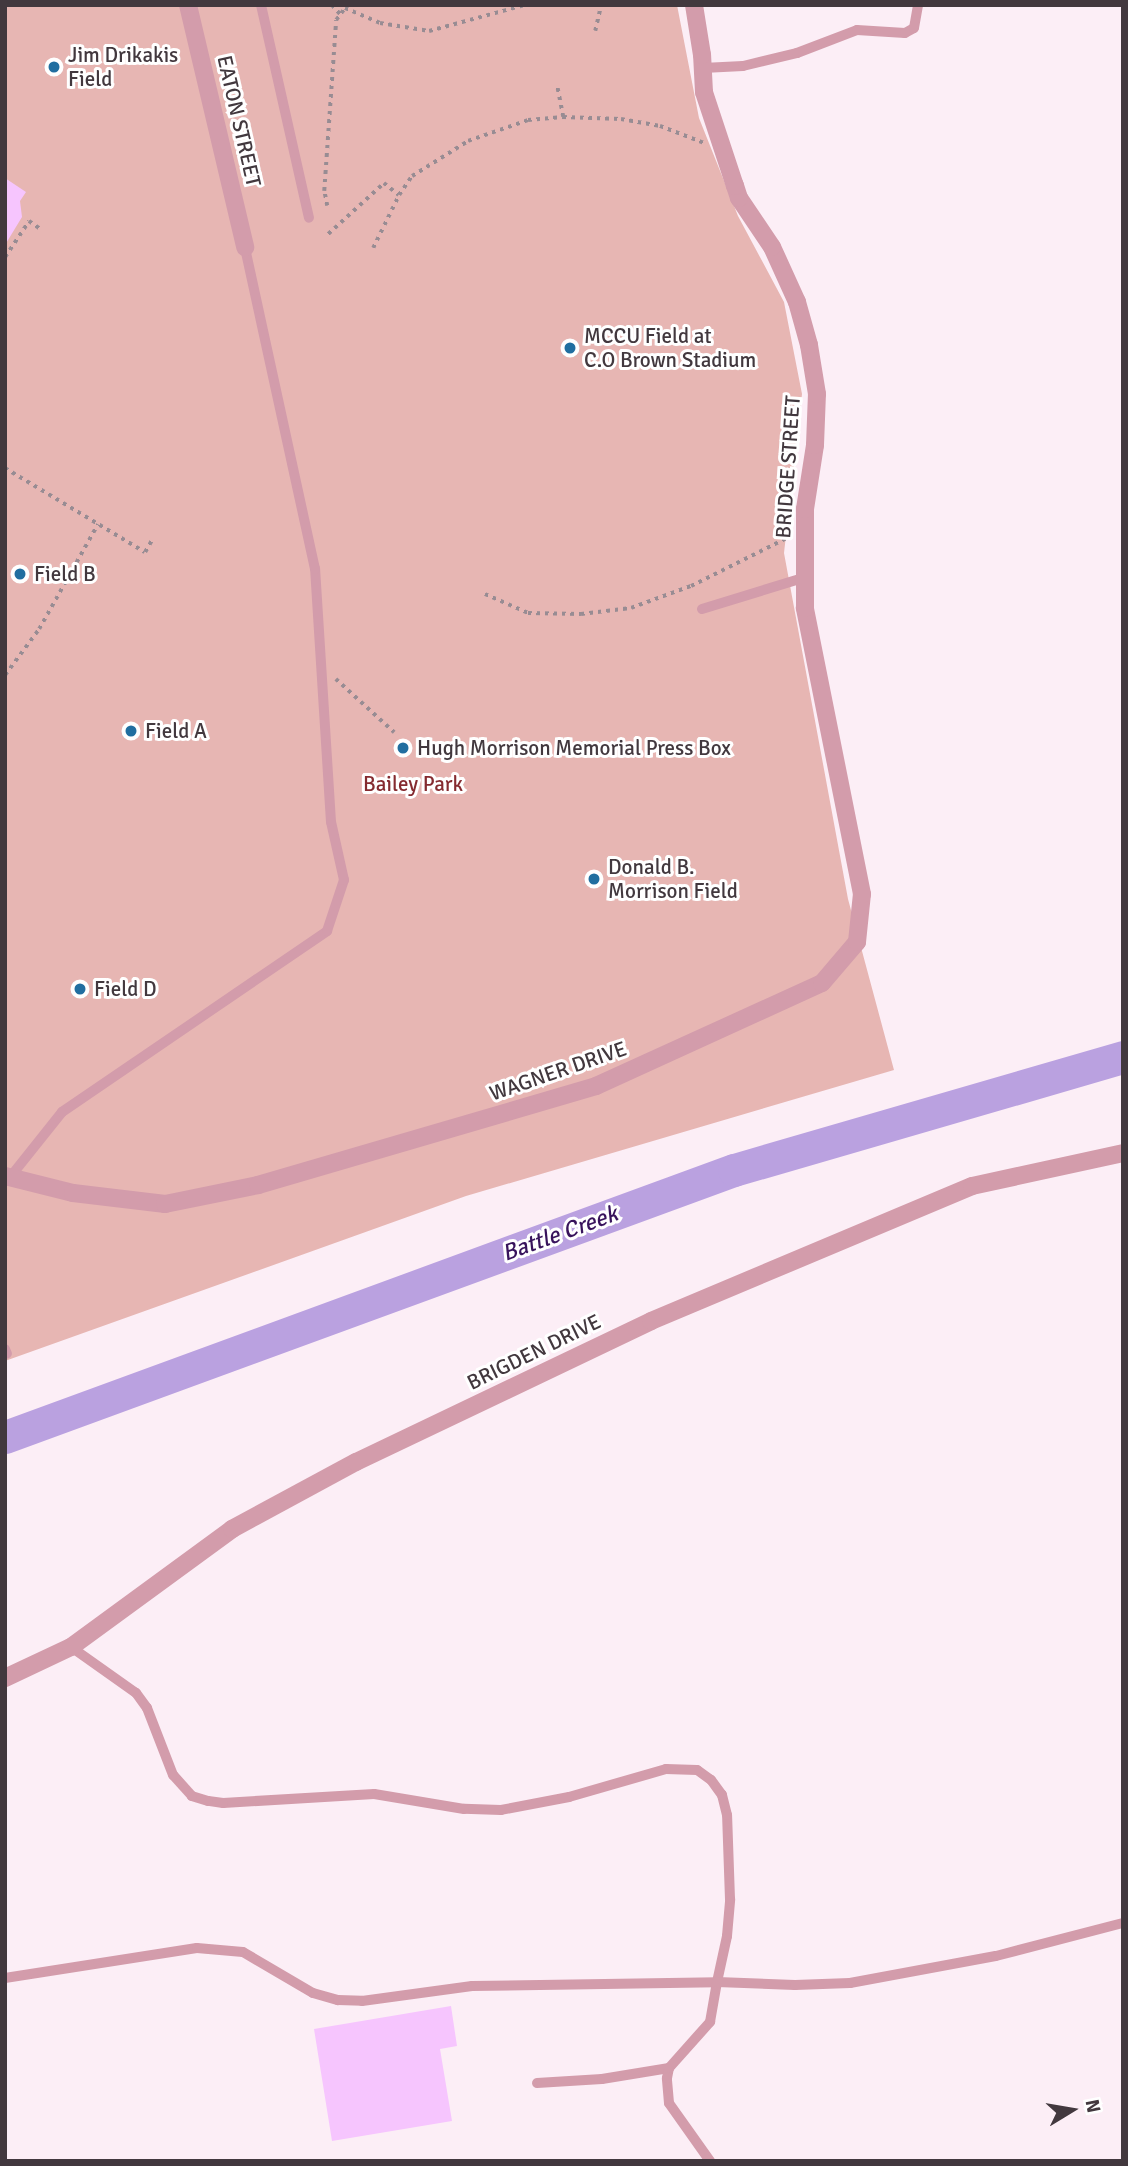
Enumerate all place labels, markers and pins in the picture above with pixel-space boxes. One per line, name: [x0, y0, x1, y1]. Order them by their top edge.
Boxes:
place label: Jim Drikakis Field: [68, 42, 178, 92]
marker: Jim Drikakis Field: [46, 59, 62, 75]
place label: MCCU Field at C.O Brown Stadium: [584, 323, 756, 373]
marker: MCCU Field at C.O Brown Stadium: [562, 340, 578, 356]
place label: Field B: [34, 561, 96, 587]
marker: Field B: [12, 566, 28, 582]
place label: Field A: [145, 718, 207, 744]
marker: Field A: [123, 723, 139, 739]
place label: Hugh Morrison Memorial Press Box: [417, 735, 731, 761]
marker: Hugh Morrison Memorial Press Box: [395, 740, 411, 756]
place label: Donald B. Morrison Field: [608, 854, 738, 904]
marker: Donald B. Morrison Field: [586, 871, 602, 887]
place label: Field D: [94, 976, 157, 1002]
marker: Field D: [72, 981, 88, 997]

